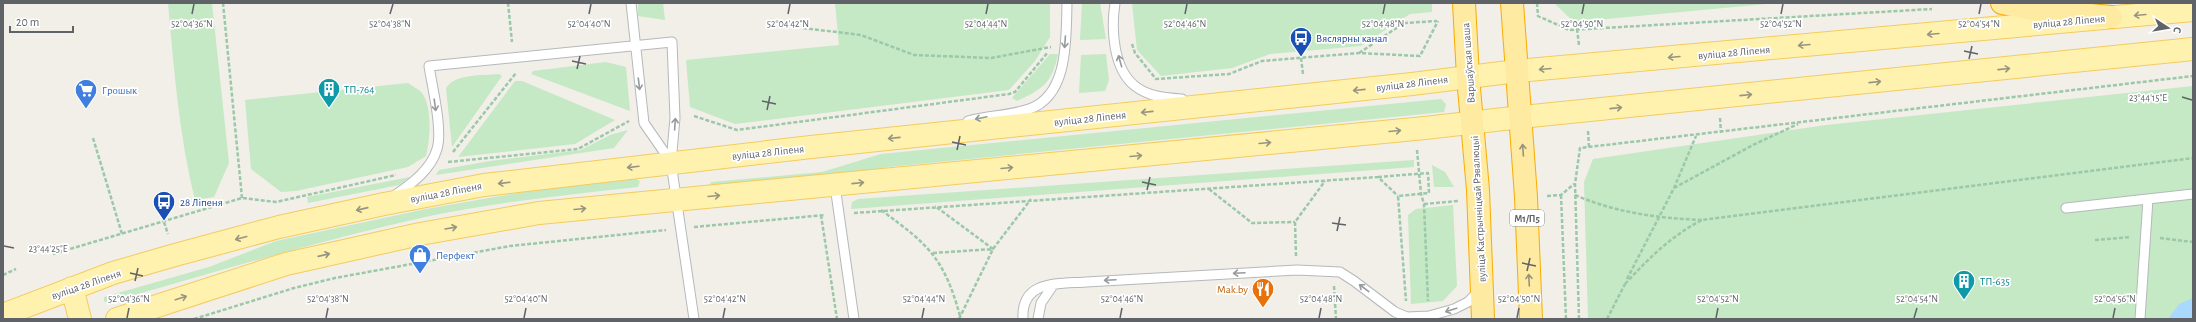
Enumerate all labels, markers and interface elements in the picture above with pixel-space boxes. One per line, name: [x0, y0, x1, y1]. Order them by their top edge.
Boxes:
scale bar: [10, 8, 73, 34]
north arrow: [2148, 8, 2188, 48]
one-way arrow: [2134, 11, 2147, 18]
street label: вуліца 28 Ліпеня: [2032, 13, 2106, 30]
text: 20 m: [16, 16, 39, 28]
text: 52°04'36"N: [171, 19, 213, 29]
text: 52°04'38"N: [369, 19, 411, 29]
text: 52°04'40"N: [567, 19, 611, 29]
text: 52°04'42"N: [767, 19, 809, 29]
text: 52°04'44"N: [965, 19, 1007, 29]
text: 52°04'46"N: [1164, 19, 1206, 29]
text: 52°04'48"N: [1362, 19, 1404, 29]
text: 52°04'50"N: [1561, 19, 1603, 29]
text: 52°04'52"N: [1760, 19, 1802, 29]
text: 52°04'54"N: [1958, 19, 2000, 29]
street label: Варшаўская шаша: [1460, 22, 1477, 104]
bus stop icon: Вяслярны канал: [1288, 25, 1314, 58]
text: С: [2171, 26, 2183, 34]
one-way arrow: [1927, 30, 1940, 37]
place label: Вяслярны канал: [1316, 33, 1387, 44]
one-way arrow: [1062, 35, 1069, 48]
one-way arrow: [1798, 42, 1811, 49]
street label: вуліца 28 Ліпеня: [1697, 44, 1771, 61]
one-way arrow: [1668, 53, 1681, 61]
one-way arrow: [1116, 55, 1123, 68]
one-way arrow: [1539, 65, 1552, 72]
one-way arrow: [1997, 65, 2010, 72]
street label: вуліца 28 Ліпеня: [1375, 74, 1449, 93]
building icon: ТП-764: [316, 76, 342, 109]
supermarket icon: Грошык: [73, 77, 99, 110]
one-way arrow: [635, 77, 643, 90]
one-way arrow: [1868, 78, 1881, 85]
place label: ТП-764: [344, 84, 375, 95]
place label: Грошык: [102, 85, 137, 96]
one-way arrow: [1353, 86, 1366, 93]
one-way arrow: [1739, 91, 1752, 98]
text: 23°44'15"E: [2129, 93, 2167, 103]
one-way arrow: [431, 98, 439, 111]
one-way arrow: [1609, 104, 1622, 112]
one-way arrow: [1141, 108, 1154, 116]
street label: вуліца 28 Ліпеня: [1053, 109, 1127, 128]
one-way arrow: [975, 114, 988, 122]
one-way arrow: [671, 118, 678, 131]
one-way arrow: [1388, 128, 1401, 135]
one-way arrow: [888, 135, 901, 142]
street label: вуліца Кастрычніцкай Рэвалюцыі: [1469, 135, 1488, 282]
one-way arrow: [1258, 140, 1271, 147]
street label: вуліца 28 Ліпеня: [731, 143, 805, 162]
one-way arrow: [1519, 144, 1526, 157]
one-way arrow: [1129, 152, 1142, 159]
one-way arrow: [627, 164, 640, 171]
one-way arrow: [1000, 164, 1013, 172]
one-way arrow: [498, 179, 511, 186]
street label: вуліца 28 Ліпеня: [409, 180, 483, 205]
one-way arrow: [851, 180, 864, 187]
bus stop icon: 28 Ліпеня: [151, 189, 177, 222]
one-way arrow: [707, 193, 720, 200]
place label: 28 Ліпеня: [180, 197, 223, 208]
one-way arrow: [356, 205, 369, 213]
one-way arrow: [573, 205, 586, 212]
road number: М1/П5: [1510, 210, 1544, 226]
one-way arrow: [444, 224, 457, 232]
one-way arrow: [235, 234, 248, 242]
shop icon: Перфект: [407, 242, 433, 275]
text: 23°44'25"E: [28, 244, 68, 254]
place label: Перфект: [436, 250, 474, 261]
one-way arrow: [317, 251, 330, 259]
street label: вуліца 28 Ліпеня: [50, 267, 122, 301]
building icon: ТП-635: [1951, 268, 1977, 301]
one-way arrow: [1233, 269, 1246, 276]
one-way arrow: [1526, 274, 1533, 287]
restaurant icon: Mak.by: [1250, 276, 1276, 309]
place label: ТП-635: [1980, 276, 2010, 287]
one-way arrow: [1104, 277, 1117, 284]
place label: Mak.by: [1217, 284, 1248, 295]
one-way arrow: [1359, 284, 1370, 293]
text: 52°04'36"N: [108, 294, 150, 304]
one-way arrow: [174, 294, 187, 301]
text: 52°04'38"N: [307, 294, 349, 304]
text: 52°04'40"N: [504, 294, 548, 304]
text: 52°04'42"N: [704, 294, 746, 304]
text: 52°04'44"N: [903, 294, 945, 304]
text: 52°04'46"N: [1101, 294, 1143, 304]
text: 52°04'48"N: [1300, 294, 1342, 304]
text: 52°04'50"N: [1498, 294, 1540, 304]
text: 52°04'52"N: [1697, 294, 1739, 304]
text: 52°04'54"N: [1896, 294, 1938, 304]
text: 52°04'56"N: [2094, 294, 2136, 304]
one-way arrow: [1445, 306, 1457, 314]

